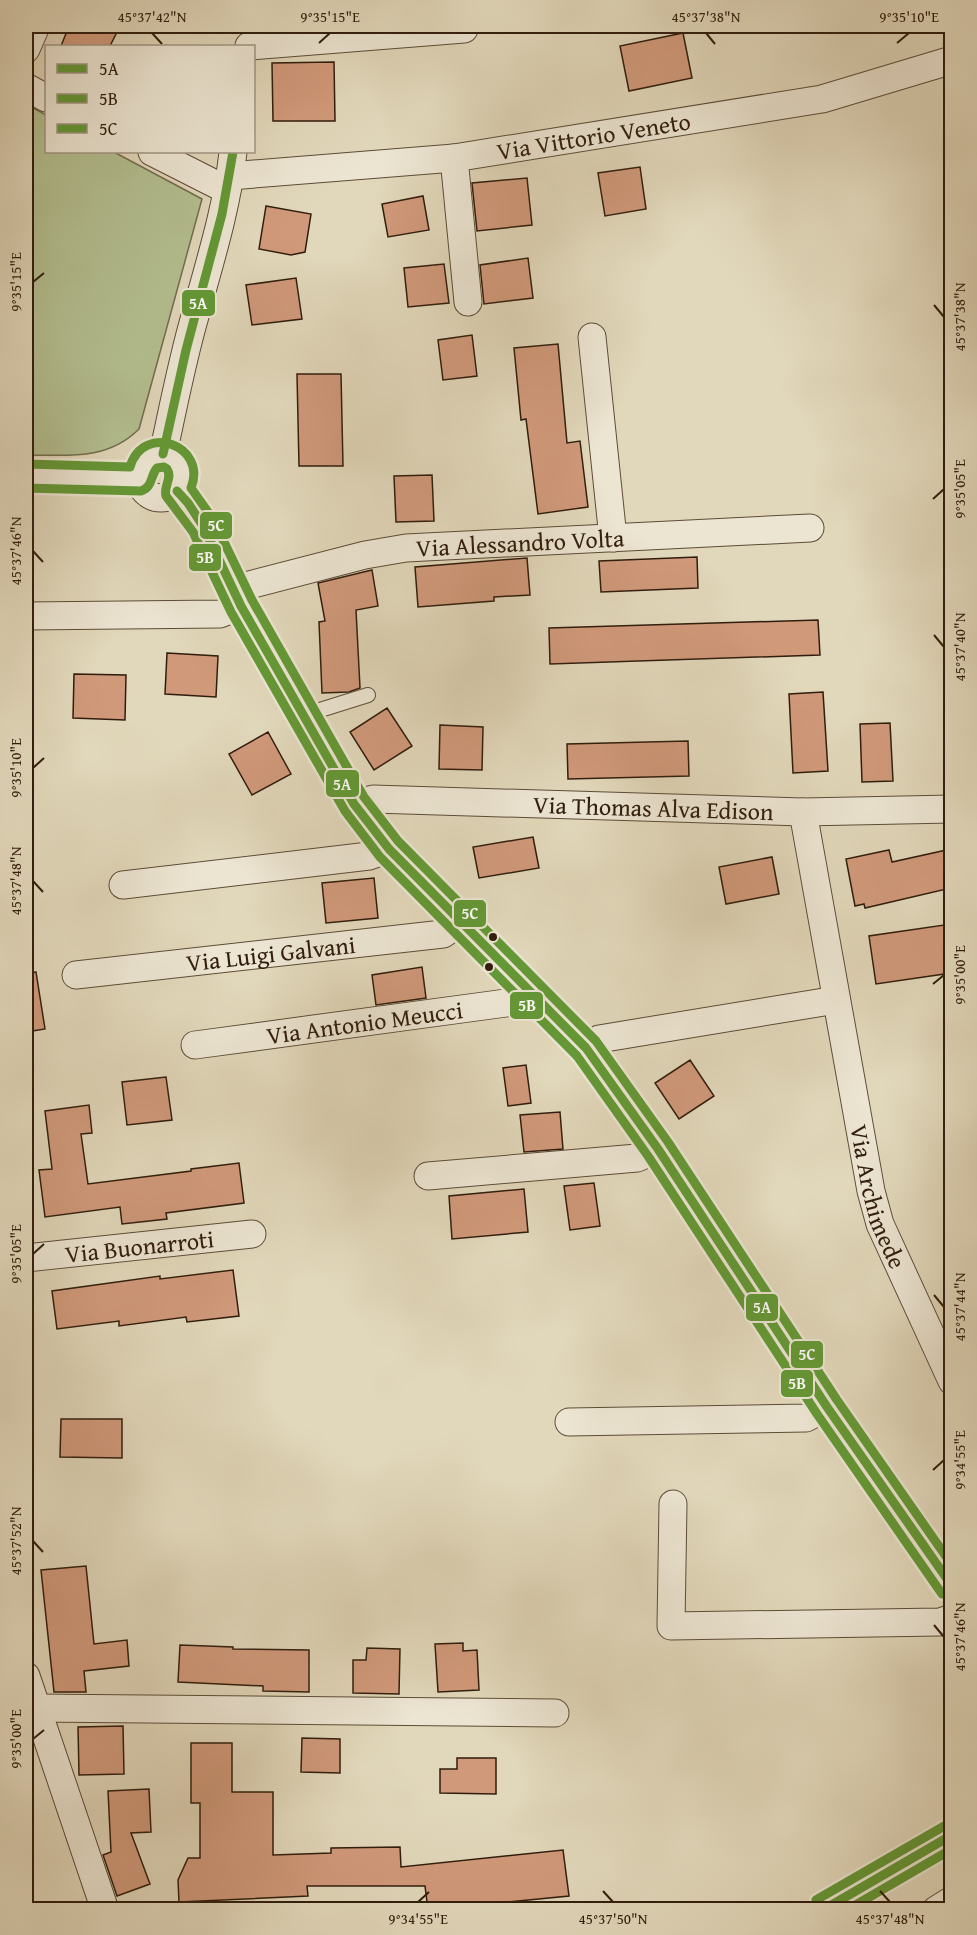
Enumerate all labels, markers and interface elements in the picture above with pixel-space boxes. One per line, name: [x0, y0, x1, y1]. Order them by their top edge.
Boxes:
text: 45°37'42"N: [118, 6, 187, 27]
text: 9°35'15"E: [300, 6, 360, 27]
text: 45°37'38"N: [672, 6, 741, 27]
text: 9°35'10"E: [879, 6, 939, 27]
legend: [45, 45, 255, 153]
text: 5A: [99, 55, 119, 82]
text: 5B: [99, 85, 118, 112]
street label: Via Vittorio Veneto: [494, 103, 693, 168]
text: 5C: [99, 115, 118, 142]
text: 9°35'15"E: [5, 252, 26, 312]
text: 45°37'38"N: [949, 282, 970, 351]
line badge: 5A: [181, 289, 216, 317]
text: 5A: [189, 291, 208, 315]
text: 9°35'05"E: [949, 459, 970, 519]
line badge: 5C: [199, 511, 233, 540]
text: 5C: [207, 513, 225, 537]
text: 45°37'46"N: [5, 516, 26, 585]
street label: Via Alessandro Volta: [415, 520, 626, 565]
line badge: 5B: [188, 543, 222, 572]
text: 5B: [196, 545, 214, 569]
text: 45°37'40"N: [949, 612, 970, 681]
text: 9°35'10"E: [5, 738, 26, 798]
line badge: 5A: [325, 769, 360, 798]
text: 5A: [333, 772, 352, 796]
street label: Via Thomas Alva Edison: [533, 786, 774, 829]
text: 45°37'48"N: [5, 846, 26, 915]
line badge: 5C: [453, 899, 487, 928]
text: 5C: [461, 901, 479, 925]
street label: Via Luigi Galvani: [184, 926, 357, 980]
unlabelled marker: [487, 931, 499, 943]
text: 9°35'00"E: [949, 945, 970, 1005]
unlabelled marker: [483, 961, 495, 973]
line badge: 5B: [509, 991, 544, 1020]
street label: Via Antonio Meucci: [264, 992, 465, 1053]
text: 5B: [518, 993, 536, 1017]
street label: Via Archimede: [842, 1122, 916, 1274]
street label: Via Buonarroti: [63, 1221, 216, 1271]
text: 9°35'05"E: [5, 1224, 26, 1284]
text: 45°37'44"N: [949, 1272, 970, 1341]
line badge: 5A: [745, 1293, 779, 1322]
text: 5A: [753, 1295, 772, 1319]
line badge: 5C: [790, 1340, 824, 1369]
text: 5C: [798, 1342, 816, 1366]
line badge: 5B: [780, 1369, 814, 1398]
text: 5B: [788, 1371, 806, 1395]
text: 9°34'55"E: [949, 1430, 970, 1490]
text: 45°37'52"N: [5, 1506, 26, 1575]
text: 45°37'46"N: [949, 1602, 970, 1671]
text: 9°35'00"E: [5, 1709, 26, 1769]
text: 9°34'55"E: [388, 1908, 448, 1929]
text: 45°37'50"N: [579, 1908, 648, 1929]
text: 45°37'48"N: [856, 1908, 925, 1929]

